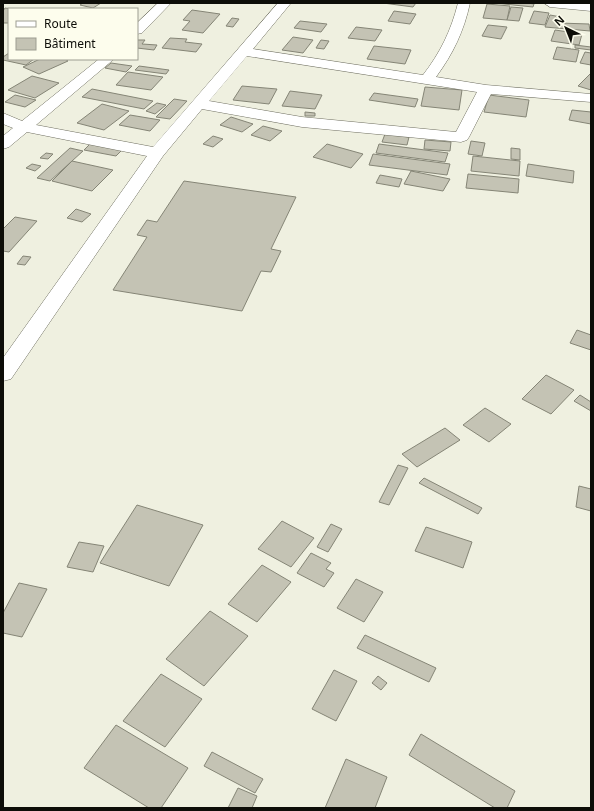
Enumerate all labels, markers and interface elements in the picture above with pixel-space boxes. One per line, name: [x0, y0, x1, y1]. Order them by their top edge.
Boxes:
legend: [8, 8, 138, 60]
north arrow: [546, 8, 586, 48]
text: N: [550, 12, 567, 29]
text: Route: [44, 15, 77, 32]
text: Bâtiment: [44, 35, 96, 52]

